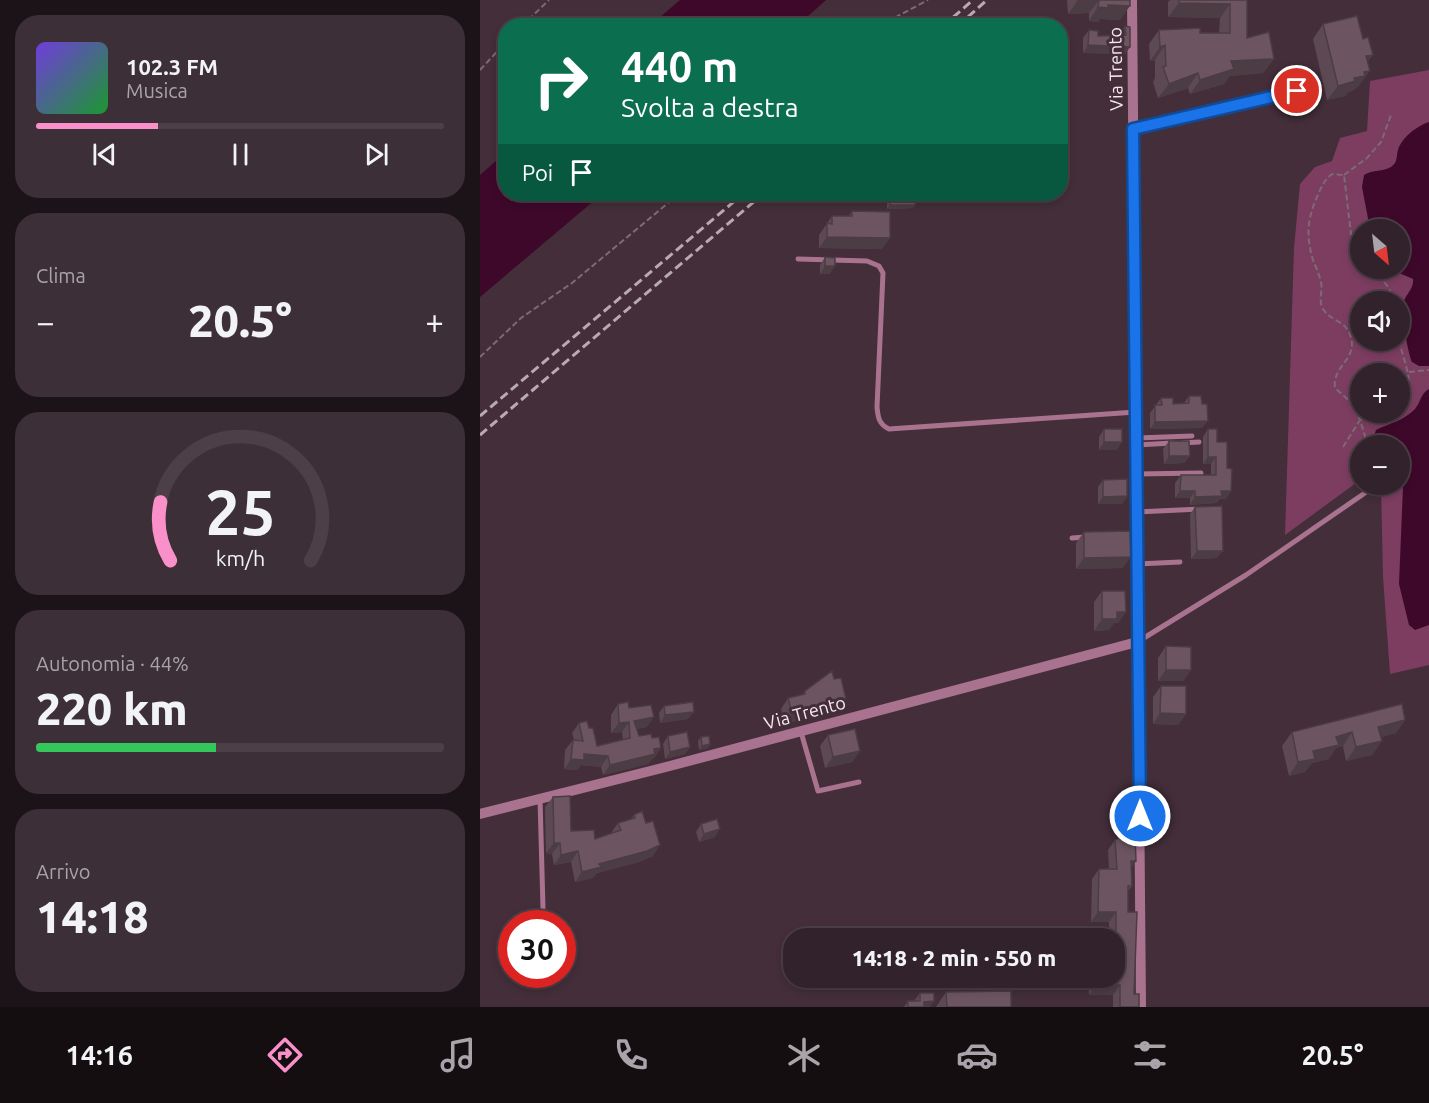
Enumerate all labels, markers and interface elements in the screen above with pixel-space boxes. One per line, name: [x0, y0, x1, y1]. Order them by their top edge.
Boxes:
street label: Via Trento: [1104, 27, 1126, 111]
icon: right: [522, 42, 600, 120]
text: 440 m: [621, 43, 738, 90]
text: 102.3 FM: [126, 54, 218, 79]
pin: [1271, 65, 1322, 116]
icon: arrive: [1280, 74, 1313, 107]
text: Musica: [126, 79, 188, 102]
text: Svolta a destra: [621, 92, 799, 122]
icon: previous: [88, 138, 121, 171]
icon: pause: [224, 138, 257, 171]
icon: next: [360, 138, 393, 171]
icon: arrive: [565, 156, 598, 189]
text: Poi: [522, 160, 553, 185]
north arrow: [1350, 219, 1410, 279]
map controls: [1350, 219, 1410, 495]
text: Clima: [36, 264, 86, 287]
button: sound: [1350, 291, 1410, 351]
text: 20.5°: [188, 295, 292, 346]
text: −: [36, 303, 55, 340]
text: +: [425, 303, 444, 340]
button: +: [1350, 363, 1410, 423]
button: −: [1350, 435, 1410, 495]
text: 25: [205, 477, 275, 547]
text: km/h: [215, 546, 265, 570]
text: Autonomia · 44%: [36, 652, 189, 675]
text: 220 km: [36, 683, 188, 734]
street label: Via Trento: [762, 692, 848, 733]
position arrow: [1108, 784, 1172, 848]
text: Arrivo: [36, 860, 90, 883]
text: 14:18: [36, 891, 149, 942]
speed limit sign: 30: [498, 910, 576, 988]
text: 14:18 · 2 min · 550 m: [852, 945, 1056, 970]
icon: directions: [264, 1034, 306, 1076]
icon: music: [437, 1034, 479, 1076]
icon: phone: [610, 1034, 652, 1076]
icon: climate: [783, 1034, 825, 1076]
icon: car: [956, 1034, 998, 1076]
icon: filters: [1129, 1034, 1171, 1076]
text: 14:16: [65, 1040, 133, 1070]
text: 20.5°: [1302, 1040, 1363, 1070]

